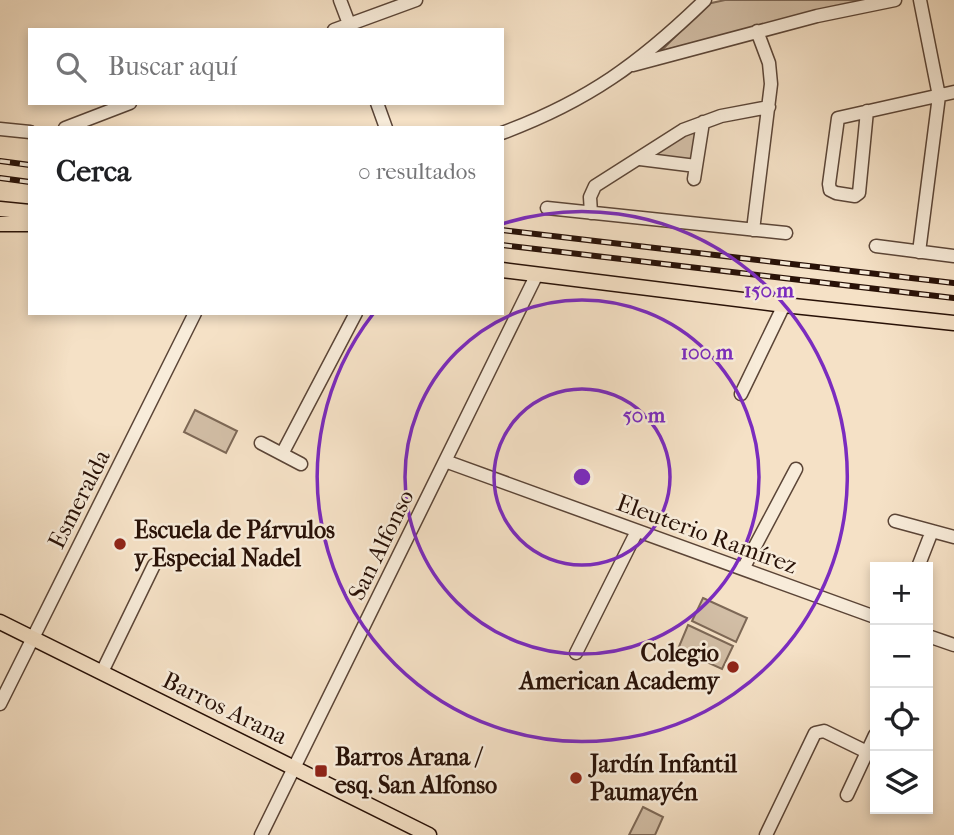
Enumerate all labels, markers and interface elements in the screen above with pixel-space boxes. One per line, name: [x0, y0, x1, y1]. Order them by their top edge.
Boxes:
search box: [28, 28, 504, 105]
icon: search: [52, 48, 90, 86]
text: Buscar aquí: [108, 51, 237, 82]
text: Cerca: [56, 154, 131, 189]
text: 0 resultados: [358, 158, 476, 185]
text: 150 m: [744, 278, 795, 302]
text: 100 m: [681, 340, 734, 364]
text: 50 m: [623, 403, 666, 427]
street label: Esmeralda: [42, 444, 116, 553]
centre of rings: [570, 465, 594, 489]
street label: San Alfonso: [342, 485, 420, 605]
street label: Eleuterio Ramírez: [613, 488, 801, 580]
place label: Escuela de Párvulos y Especial Nadel: [134, 516, 335, 572]
marker: Escuela de Párvulos y Especial Nadel: [112, 536, 128, 552]
map controls: [870, 562, 933, 814]
button: +: [870, 562, 933, 625]
button: −: [870, 625, 933, 688]
place label: Colegio American Academy: [518, 639, 720, 695]
marker: Colegio American Academy: [725, 659, 741, 675]
street label: Barros Arana: [158, 666, 293, 751]
button: locate: [870, 688, 933, 751]
place label: Barros Arana / esq. San Alfonso: [335, 743, 497, 799]
place label: Jardín Infantil Paumayén: [588, 750, 737, 806]
button: layers: [870, 751, 933, 814]
marker: Barros Arana / esq. San Alfonso: [313, 763, 329, 779]
marker: Jardín Infantil Paumayén: [568, 770, 584, 786]

